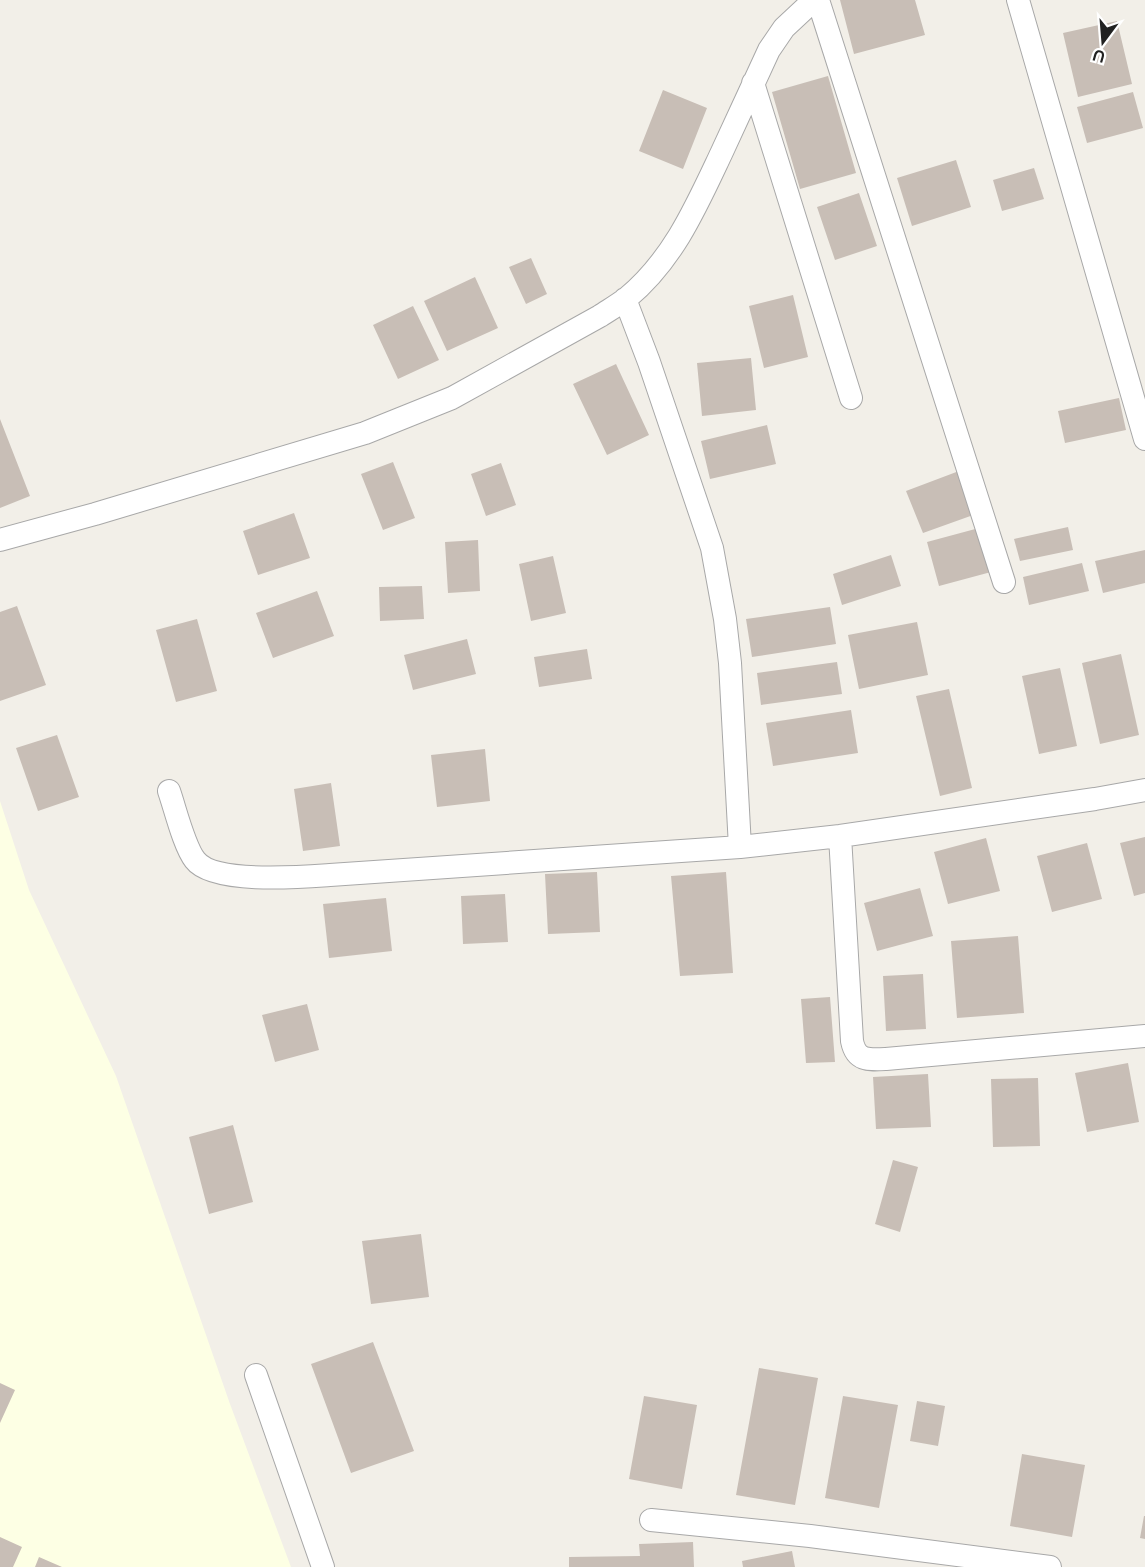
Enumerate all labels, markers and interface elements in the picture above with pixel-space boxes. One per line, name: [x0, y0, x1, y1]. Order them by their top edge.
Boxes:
north arrow: [1073, 12, 1133, 72]
text: U: [1091, 45, 1107, 67]

